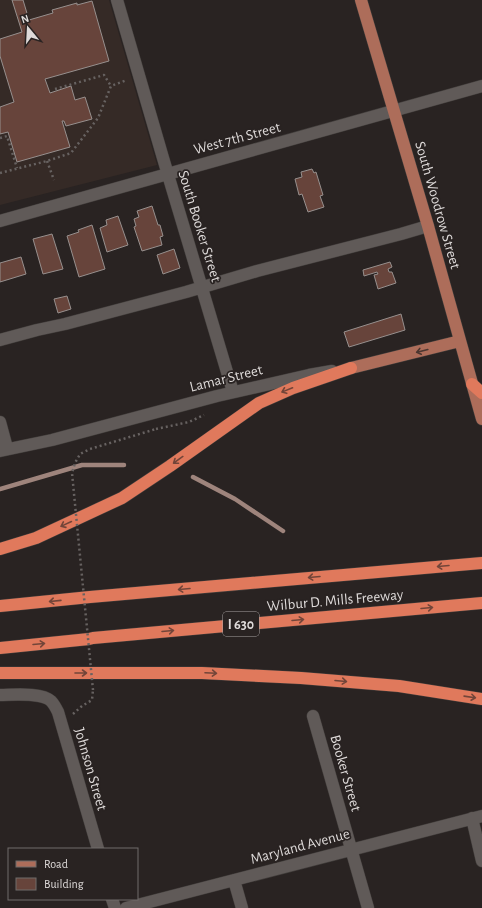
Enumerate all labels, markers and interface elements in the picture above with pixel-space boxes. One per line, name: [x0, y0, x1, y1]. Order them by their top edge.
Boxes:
north arrow: [8, 8, 48, 48]
text: N: [20, 13, 30, 25]
street label: West 7th Street: [192, 120, 282, 157]
street label: South Woodrow Street: [412, 140, 463, 271]
street label: South Booker Street: [175, 169, 224, 284]
one-way arrow: [416, 347, 429, 355]
street label: Lamar Street: [188, 362, 264, 395]
one-way arrow: [282, 387, 294, 395]
one-way arrow: [173, 456, 184, 464]
one-way arrow: [60, 521, 72, 528]
one-way arrow: [437, 562, 450, 570]
one-way arrow: [308, 573, 321, 581]
one-way arrow: [178, 585, 191, 592]
street label: Wilbur D. Mills Freeway: [266, 587, 404, 614]
one-way arrow: [49, 597, 62, 605]
one-way arrow: [420, 604, 433, 612]
road number: I 630: [223, 612, 259, 636]
one-way arrow: [291, 616, 304, 623]
one-way arrow: [161, 627, 174, 635]
one-way arrow: [32, 640, 45, 648]
one-way arrow: [74, 669, 87, 677]
one-way arrow: [204, 669, 217, 677]
one-way arrow: [334, 678, 347, 685]
one-way arrow: [463, 693, 476, 701]
street label: Johnson Street: [72, 726, 110, 812]
street label: Booker Street: [327, 733, 364, 813]
street label: Maryland Avenue: [249, 826, 351, 867]
legend: [8, 848, 138, 900]
text: Road: [44, 858, 68, 870]
text: Building: [44, 878, 84, 890]

